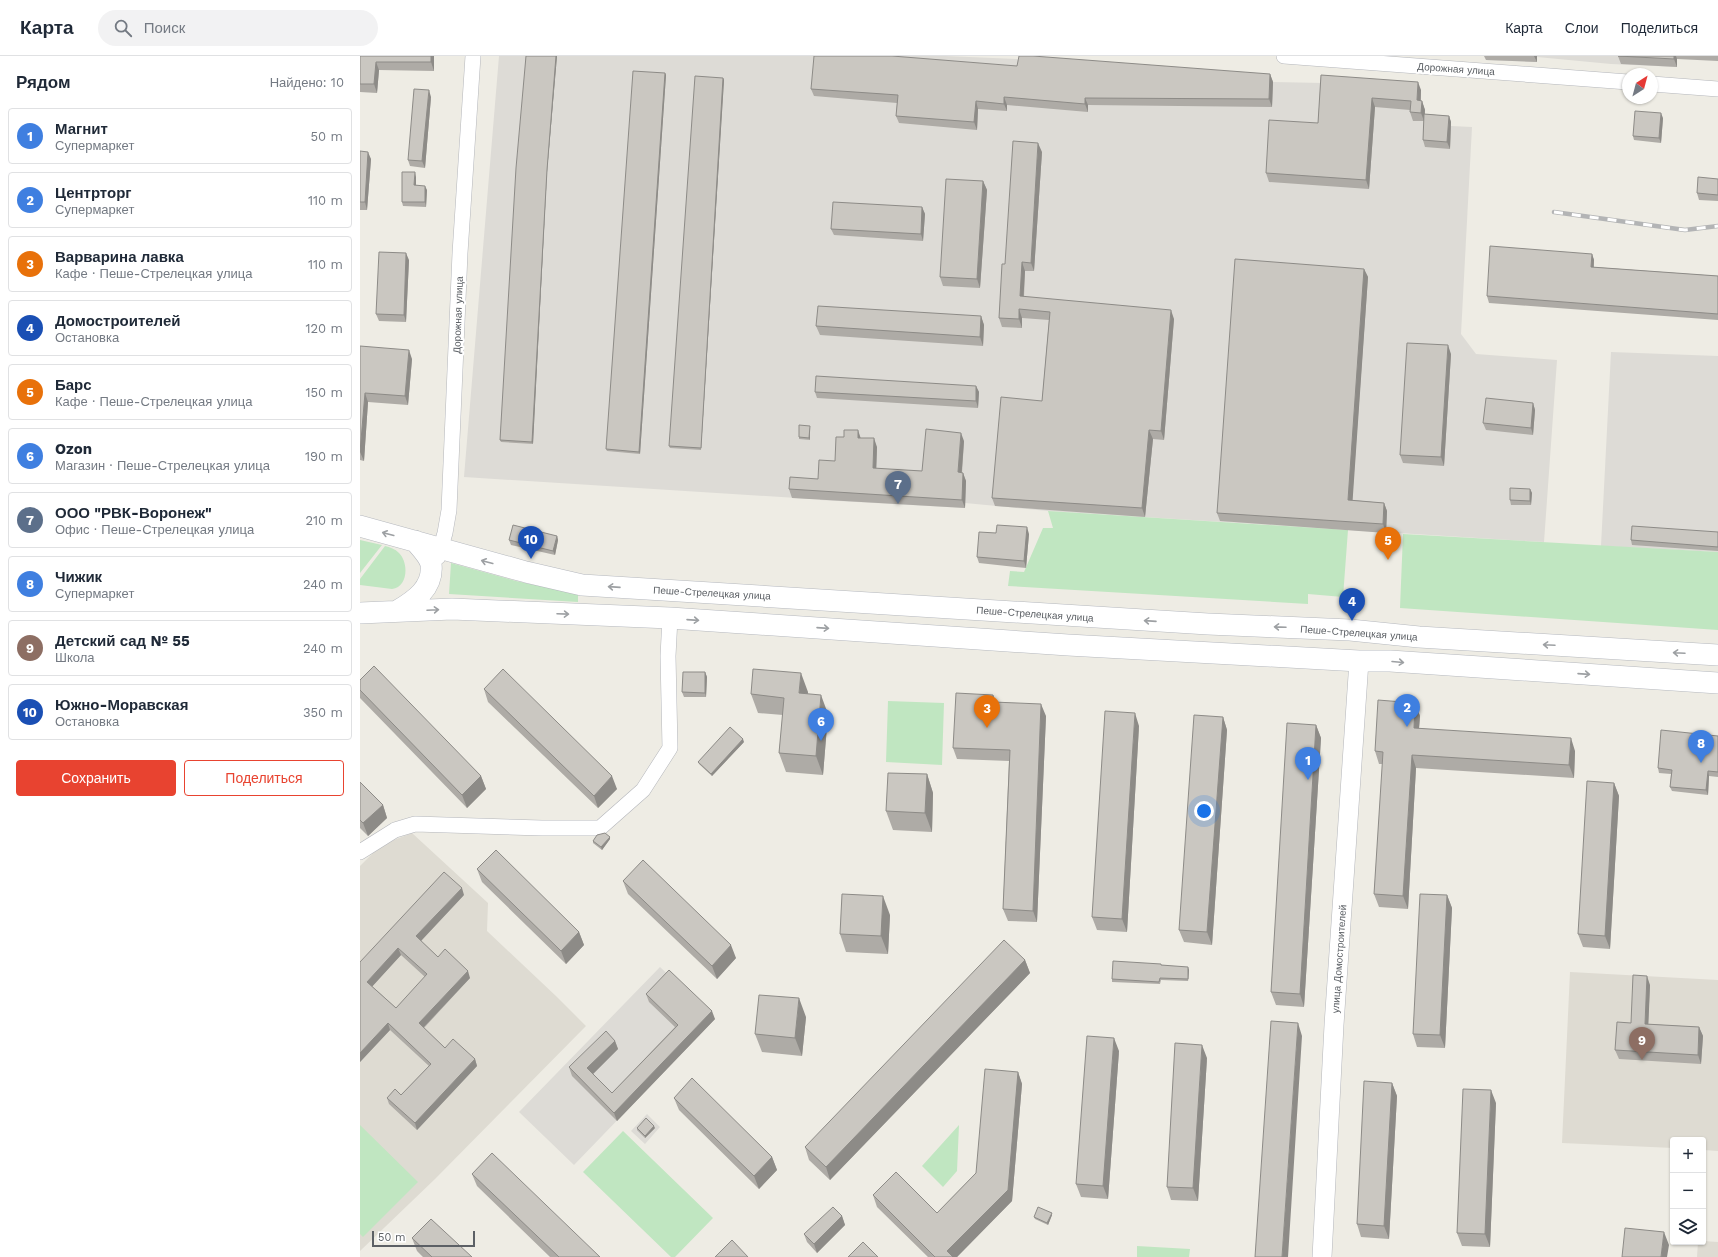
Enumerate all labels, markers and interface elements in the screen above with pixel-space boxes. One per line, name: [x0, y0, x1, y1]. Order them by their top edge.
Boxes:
search box: [98, 10, 378, 46]
text: Карта: [20, 16, 74, 39]
icon: search: [112, 17, 134, 39]
text: Поиск: [144, 19, 185, 37]
text: Карта: [1505, 20, 1543, 36]
text: Слои: [1565, 20, 1599, 36]
text: Поделиться: [1621, 20, 1698, 36]
street label: Дорожная улица: [1417, 61, 1495, 77]
north arrow: [1622, 68, 1658, 104]
text: Рядом: [16, 72, 71, 92]
text: Найдено: 10: [270, 75, 344, 90]
text: Магнит: [55, 120, 108, 138]
text: 1: [27, 129, 33, 144]
text: 50 m: [311, 129, 343, 144]
text: Супермаркет: [55, 138, 134, 153]
text: Центрторг: [55, 184, 132, 202]
text: 2: [26, 193, 34, 208]
text: 110 m: [308, 193, 343, 208]
text: Супермаркет: [55, 202, 134, 217]
text: Варварина лавка: [55, 248, 184, 266]
text: 3: [26, 257, 34, 272]
text: 110 m: [308, 257, 343, 272]
text: Кафе · Пеше-Стрелецкая улица: [55, 266, 252, 281]
street label: Дорожная улица: [451, 276, 465, 354]
text: Домостроителей: [55, 312, 181, 330]
text: 4: [26, 321, 34, 336]
text: 120 m: [305, 321, 343, 336]
text: Остановка: [55, 330, 119, 345]
text: Барс: [55, 376, 92, 394]
text: 5: [26, 385, 34, 400]
text: 150 m: [305, 385, 343, 400]
text: Кафе · Пеше-Стрелецкая улица: [55, 394, 252, 409]
text: Ozon: [55, 440, 92, 458]
text: 6: [26, 449, 34, 464]
text: 190 m: [305, 449, 343, 464]
text: Магазин · Пеше-Стрелецкая улица: [55, 458, 270, 473]
pin: 7: [885, 471, 911, 504]
text: ООО "РВК-Воронеж": [55, 504, 212, 522]
text: 7: [26, 513, 34, 528]
text: 210 m: [305, 513, 343, 528]
text: Офис · Пеше-Стрелецкая улица: [55, 522, 254, 537]
pin: 10: [518, 526, 544, 559]
pin: 5: [1375, 527, 1401, 560]
one-way arrow: [381, 530, 394, 537]
one-way arrow: [480, 557, 493, 565]
text: Чижик: [55, 568, 102, 586]
text: 8: [26, 577, 34, 592]
text: 240 m: [303, 577, 343, 592]
one-way arrow: [608, 584, 621, 591]
street label: Пеше-Стрелецкая улица: [653, 584, 771, 602]
text: Супермаркет: [55, 586, 134, 601]
pin: 4: [1339, 588, 1365, 621]
street label: Пеше-Стрелецкая улица: [976, 604, 1094, 624]
one-way arrow: [426, 606, 439, 614]
one-way arrow: [556, 610, 569, 618]
one-way arrow: [686, 616, 699, 623]
one-way arrow: [1144, 617, 1157, 624]
street label: Пеше-Стрелецкая улица: [1300, 623, 1418, 643]
one-way arrow: [1274, 624, 1287, 631]
one-way arrow: [816, 625, 829, 632]
text: Детский сад № 55: [55, 632, 190, 650]
text: 9: [26, 641, 34, 656]
text: 240 m: [303, 641, 343, 656]
one-way arrow: [1543, 641, 1556, 648]
one-way arrow: [1673, 649, 1686, 656]
text: Школа: [55, 650, 95, 665]
one-way arrow: [1391, 659, 1404, 666]
one-way arrow: [1577, 671, 1590, 678]
pin: 2: [1394, 694, 1420, 727]
pin: 3: [974, 695, 1000, 728]
text: Южно-Моравская: [55, 696, 188, 714]
text: 10: [23, 705, 37, 720]
text: 350 m: [303, 705, 343, 720]
pin: 6: [808, 708, 834, 741]
text: Остановка: [55, 714, 119, 729]
pin: 8: [1688, 730, 1714, 763]
pin: 1: [1295, 747, 1321, 780]
button: Сохранить: [16, 760, 176, 796]
button: Поделиться: [184, 760, 344, 796]
your location: [1194, 801, 1214, 821]
street label: улица Домостроителей: [1330, 904, 1348, 1014]
pin: 9: [1629, 1027, 1655, 1060]
map controls: [1670, 1137, 1706, 1245]
button: +: [1670, 1137, 1706, 1173]
button: −: [1670, 1173, 1706, 1209]
button: layers: [1670, 1209, 1706, 1245]
scale bar: [372, 1229, 475, 1248]
text: 50 m: [378, 1231, 405, 1244]

